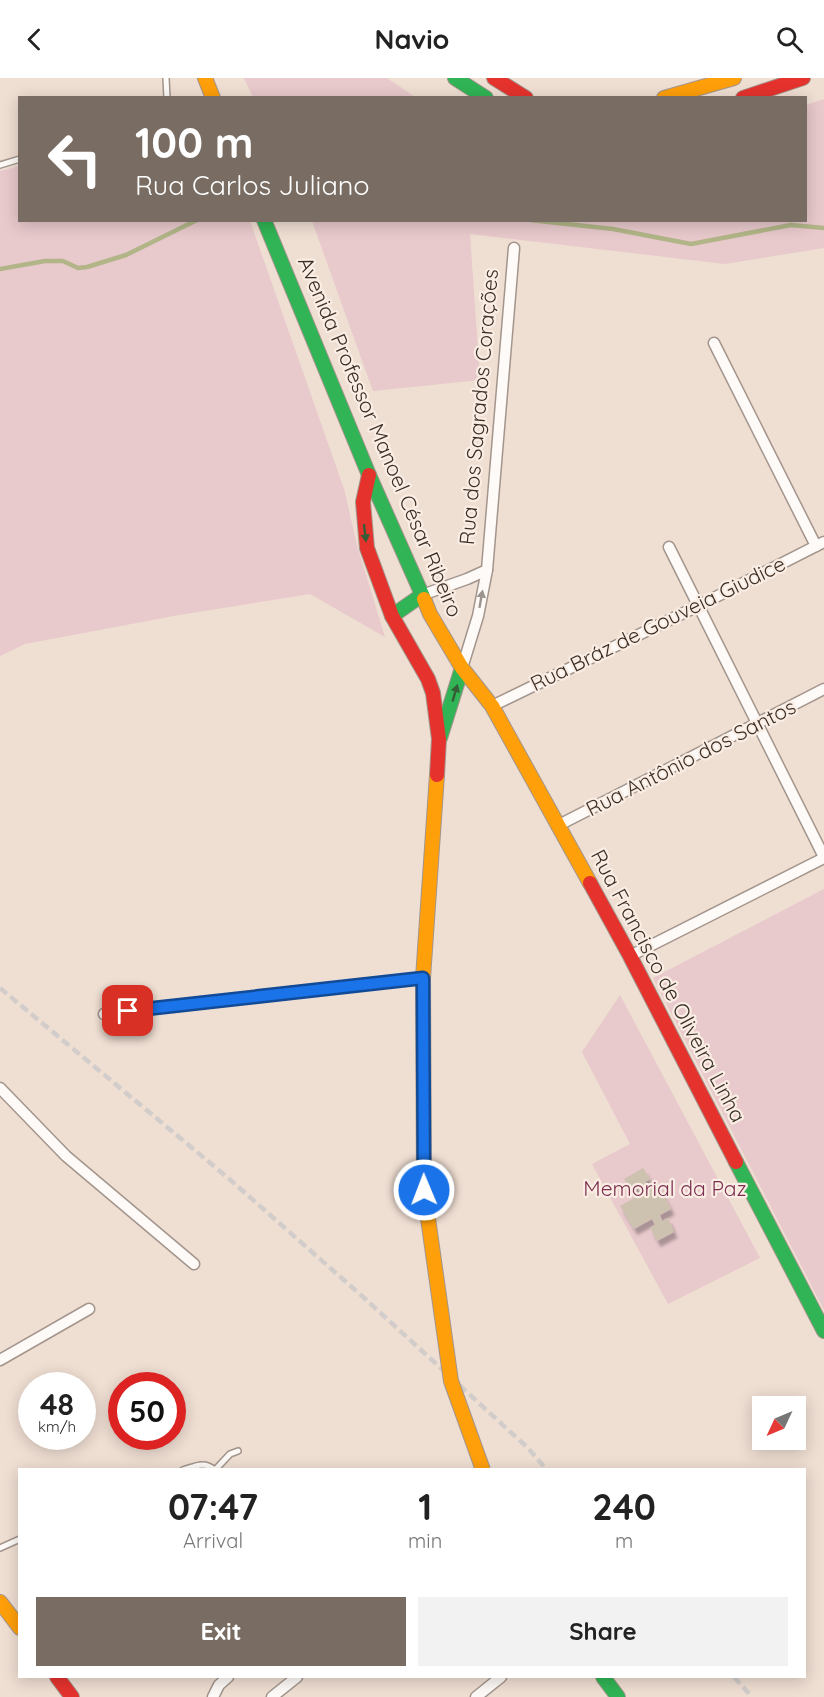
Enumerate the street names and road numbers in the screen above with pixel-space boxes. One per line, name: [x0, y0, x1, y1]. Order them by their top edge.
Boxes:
street label: Avenida Professor Manoel César Ribeiro: [293, 253, 469, 621]
street label: Rua dos Sagrados Corações: [453, 268, 503, 546]
street label: Rua Bráz de Gouveia Giudice: [526, 550, 789, 696]
street label: Rua Antônio dos Santos: [581, 693, 800, 821]
street label: Rua Francisco de Oliveira Linha: [586, 845, 752, 1126]

